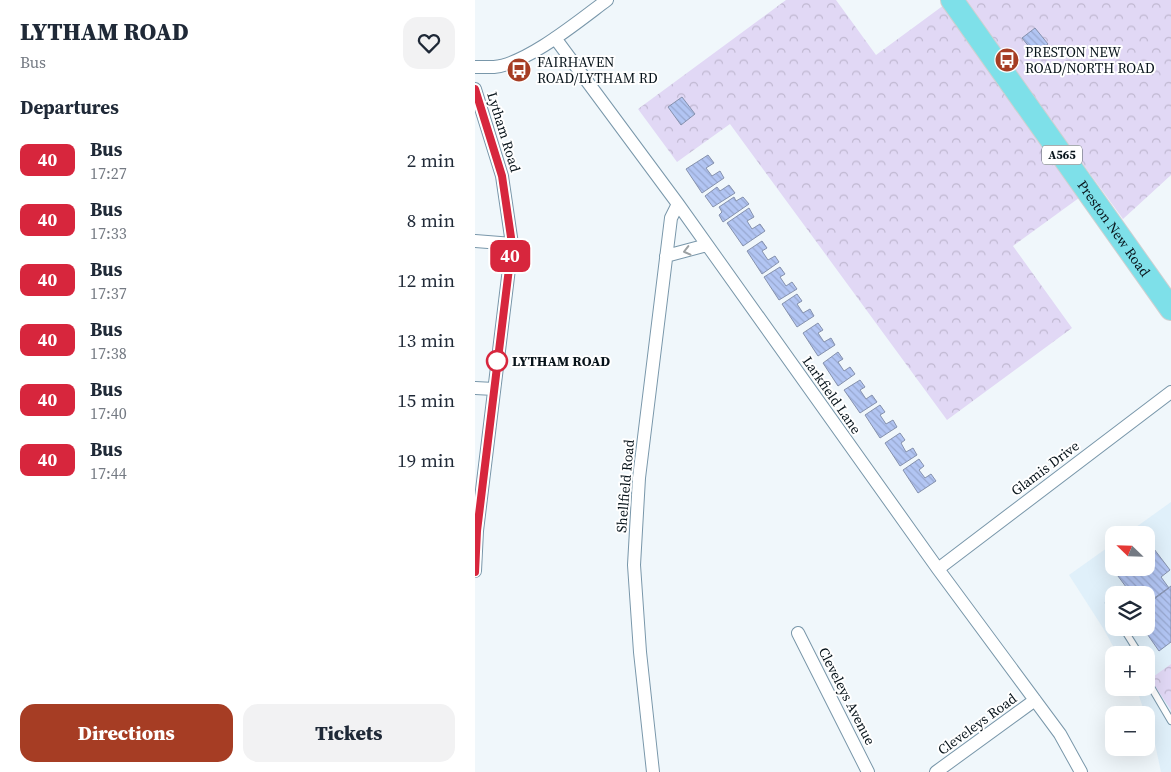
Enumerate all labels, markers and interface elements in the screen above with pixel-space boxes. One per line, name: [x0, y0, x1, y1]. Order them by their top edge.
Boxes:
text: LYTHAM ROAD: [20, 15, 189, 48]
button: heart: [403, 17, 455, 69]
place label: PRESTON NEW ROAD/NORTH ROAD: [1025, 42, 1155, 78]
bus stop icon: PRESTON NEW ROAD/NORTH ROAD: [994, 47, 1020, 73]
text: Bus: [20, 51, 46, 73]
place label: FAIRHAVEN ROAD/LYTHAM RD: [537, 52, 658, 88]
bus stop icon: FAIRHAVEN ROAD/LYTHAM RD: [506, 57, 532, 83]
street label: Lytham Road: [482, 89, 526, 175]
text: Departures: [20, 94, 119, 120]
text: Bus: [90, 136, 122, 162]
road number: A565: [1042, 146, 1082, 164]
text: 40: [38, 147, 57, 172]
text: 2 min: [407, 147, 455, 173]
text: 17:27: [90, 162, 127, 184]
street label: Preston New Road: [1073, 176, 1155, 281]
text: Bus: [90, 196, 122, 222]
text: 40: [38, 207, 57, 232]
text: 8 min: [407, 207, 455, 233]
text: 17:33: [90, 222, 127, 244]
line badge: 40: [487, 240, 533, 272]
text: 40: [500, 243, 520, 268]
one-way arrow: [683, 245, 691, 255]
text: Bus: [90, 256, 122, 282]
text: 40: [38, 267, 57, 292]
text: 12 min: [397, 267, 455, 293]
text: 17:37: [90, 282, 127, 304]
text: Bus: [90, 316, 122, 342]
text: 40: [38, 327, 57, 352]
text: 13 min: [397, 327, 455, 353]
text: 17:38: [90, 342, 127, 364]
marker: LYTHAM ROAD: [486, 350, 508, 372]
place label: LYTHAM ROAD: [512, 351, 610, 371]
street label: Larkfield Lane: [798, 352, 866, 438]
text: Bus: [90, 376, 122, 402]
text: 40: [38, 387, 57, 412]
text: 15 min: [397, 387, 455, 413]
text: 17:40: [90, 402, 127, 424]
text: Bus: [90, 436, 122, 462]
street label: Glamis Drive: [1007, 436, 1083, 500]
street label: Shellfield Road: [611, 439, 639, 533]
text: 40: [38, 447, 57, 472]
text: 19 min: [397, 447, 455, 473]
text: 17:44: [90, 462, 127, 484]
north arrow: [1105, 526, 1155, 576]
map controls: [1105, 526, 1155, 756]
button: layers: [1105, 586, 1155, 636]
street label: Cleveleys Avenue: [814, 644, 880, 748]
button: +: [1105, 646, 1155, 696]
street label: Cleveleys Road: [933, 689, 1021, 759]
button: Directions: [20, 704, 233, 762]
button: Tickets: [243, 704, 455, 762]
button: −: [1105, 706, 1155, 756]

